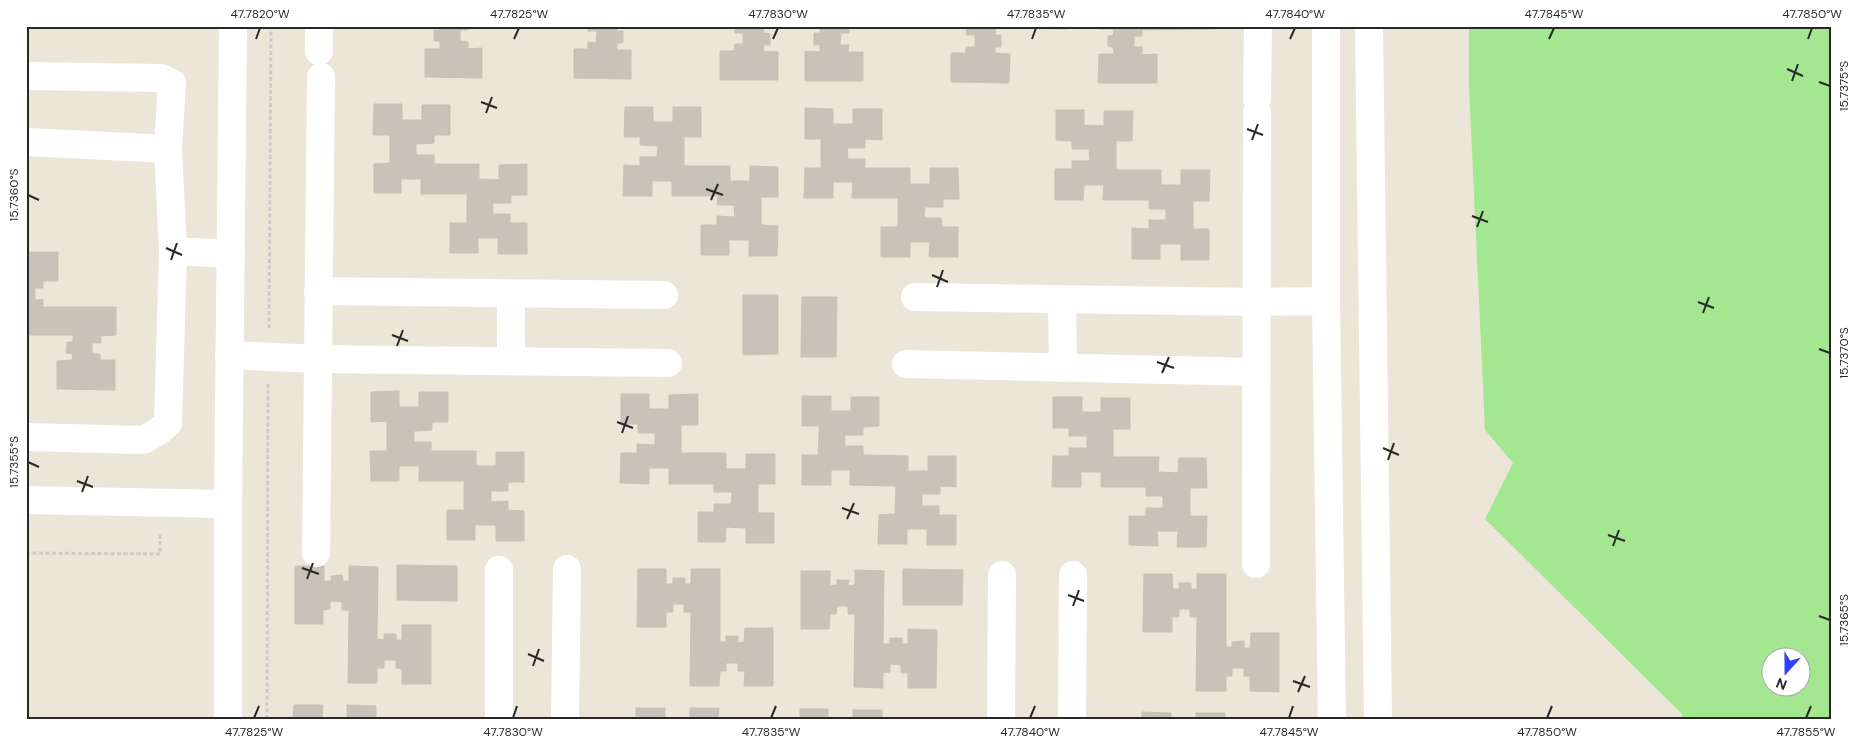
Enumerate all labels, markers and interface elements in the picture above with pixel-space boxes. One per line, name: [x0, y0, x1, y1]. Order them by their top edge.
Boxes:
text: 47.7820°W: [230, 6, 290, 22]
text: 47.7825°W: [490, 6, 549, 22]
text: 47.7830°W: [748, 6, 808, 22]
text: 47.7835°W: [1007, 6, 1066, 22]
text: 47.7840°W: [1265, 6, 1325, 22]
text: 47.7845°W: [1525, 6, 1584, 22]
text: 47.7850°W: [1782, 6, 1842, 22]
text: 15.7375°S: [1836, 61, 1852, 111]
text: 15.7360°S: [6, 168, 22, 222]
text: 15.7370°S: [1836, 327, 1852, 379]
text: 15.7355°S: [6, 436, 22, 488]
text: 15.7365°S: [1836, 594, 1852, 646]
north arrow: [1760, 648, 1810, 698]
text: N: [1773, 674, 1789, 694]
text: 47.7825°W: [225, 724, 284, 740]
text: 47.7830°W: [483, 724, 543, 740]
text: 47.7835°W: [742, 724, 801, 740]
text: 47.7840°W: [1000, 724, 1060, 740]
text: 47.7845°W: [1260, 724, 1319, 740]
text: 47.7850°W: [1517, 724, 1577, 740]
text: 47.7855°W: [1777, 724, 1836, 740]

